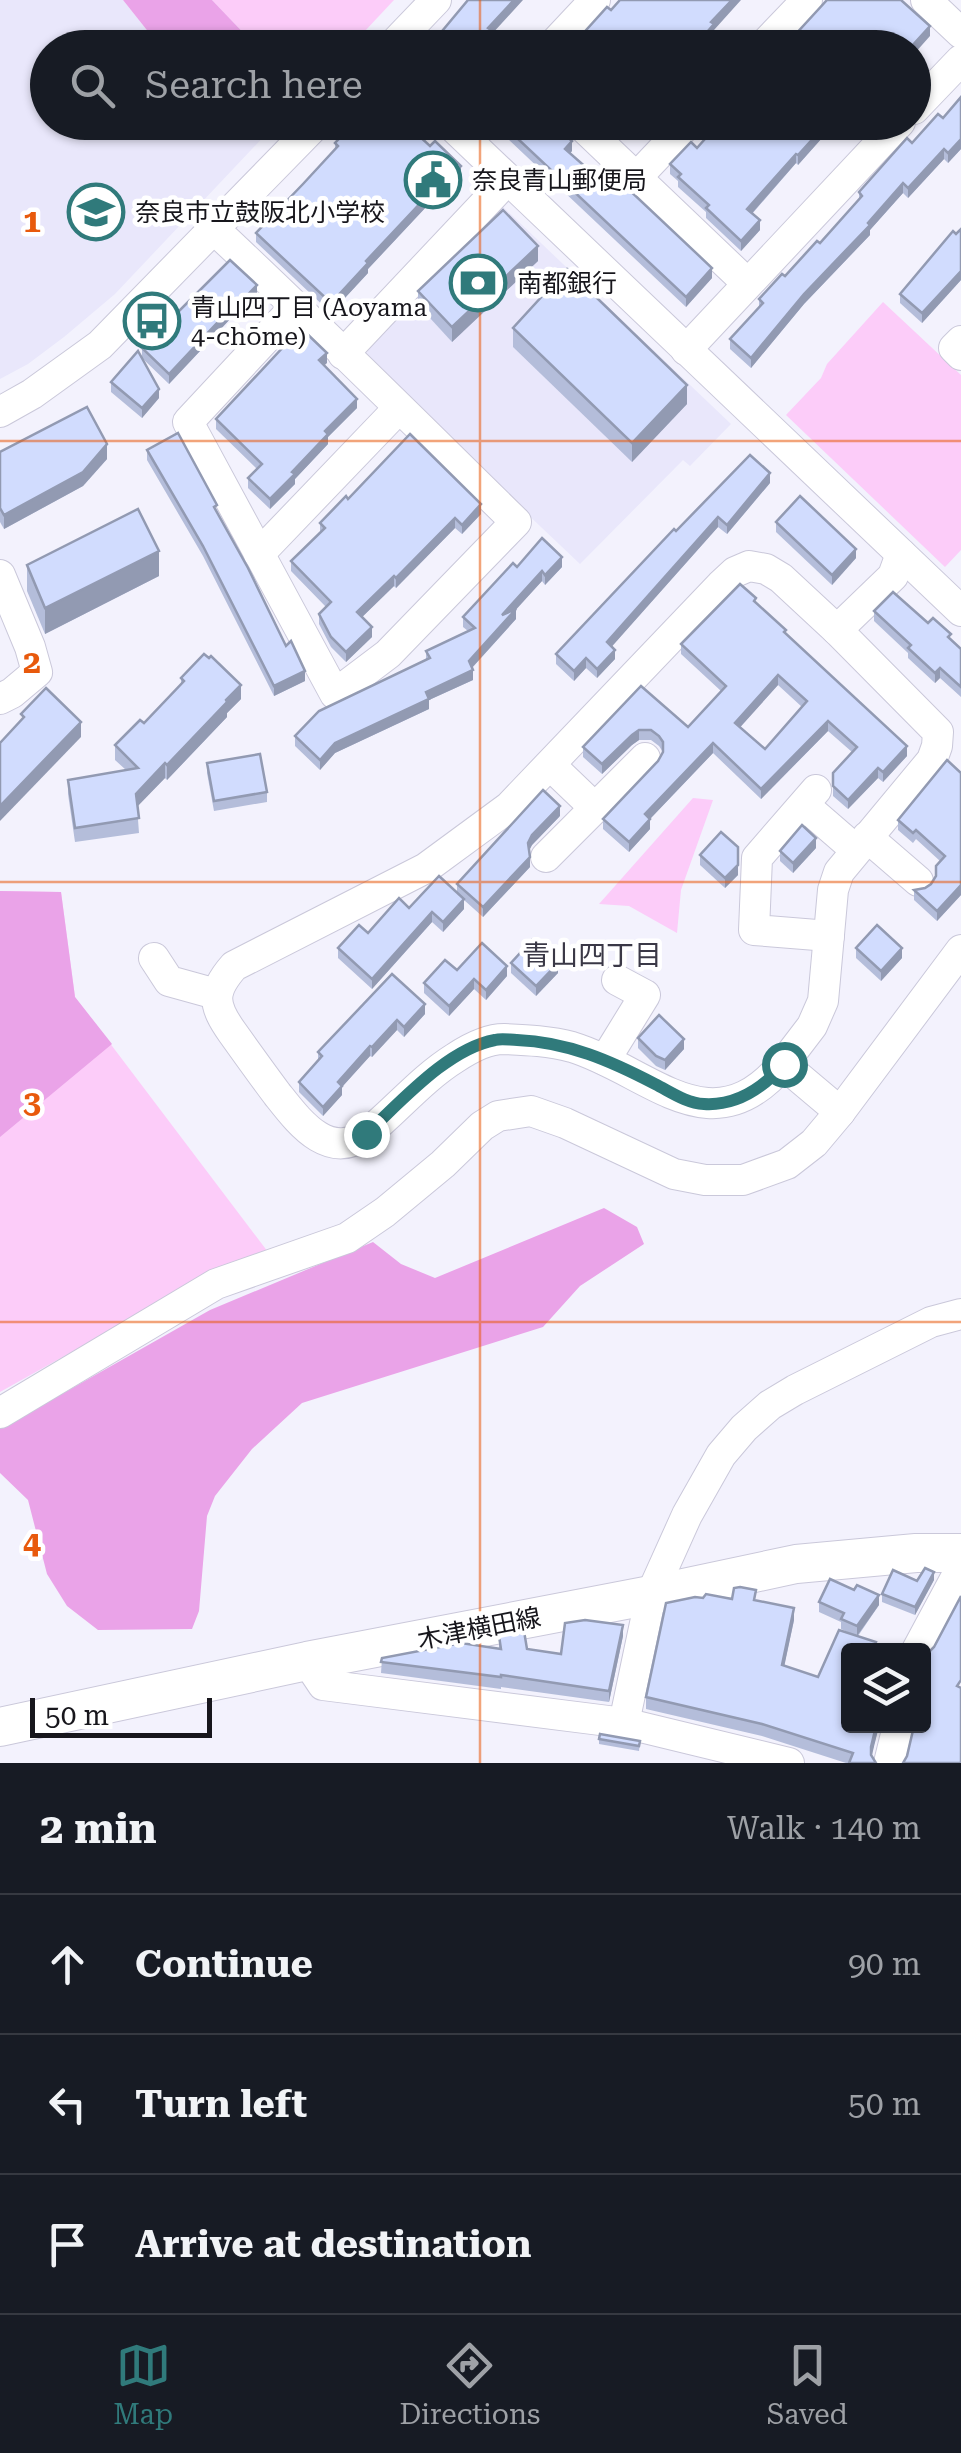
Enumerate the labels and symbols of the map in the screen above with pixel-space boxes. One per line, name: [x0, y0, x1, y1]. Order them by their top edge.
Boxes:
public building icon: 奈良青山郵便局: [403, 150, 463, 210]
place label: 奈良青山郵便局: [472, 166, 647, 195]
school or university icon: 奈良市立鼓阪北小学校: [66, 182, 126, 242]
place label: 奈良市立鼓阪北小学校: [135, 198, 385, 227]
text: 1: [23, 202, 41, 240]
bank icon: 南都銀行: [448, 253, 508, 313]
place label: 南都銀行: [517, 269, 617, 298]
bus stop icon: 青山四丁目 (Aoyama 4-chōme): [122, 291, 182, 351]
place label: 青山四丁目 (Aoyama 4-chōme): [191, 293, 427, 351]
text: 2: [23, 643, 41, 681]
district label: 青山四丁目: [522, 939, 662, 972]
route start: [762, 1042, 808, 1088]
text: 3: [23, 1083, 41, 1121]
route end: [344, 1112, 390, 1158]
text: 4: [23, 1524, 41, 1562]
street label: 木津横田線: [415, 1602, 543, 1655]
scale bar: [30, 1693, 212, 1738]

